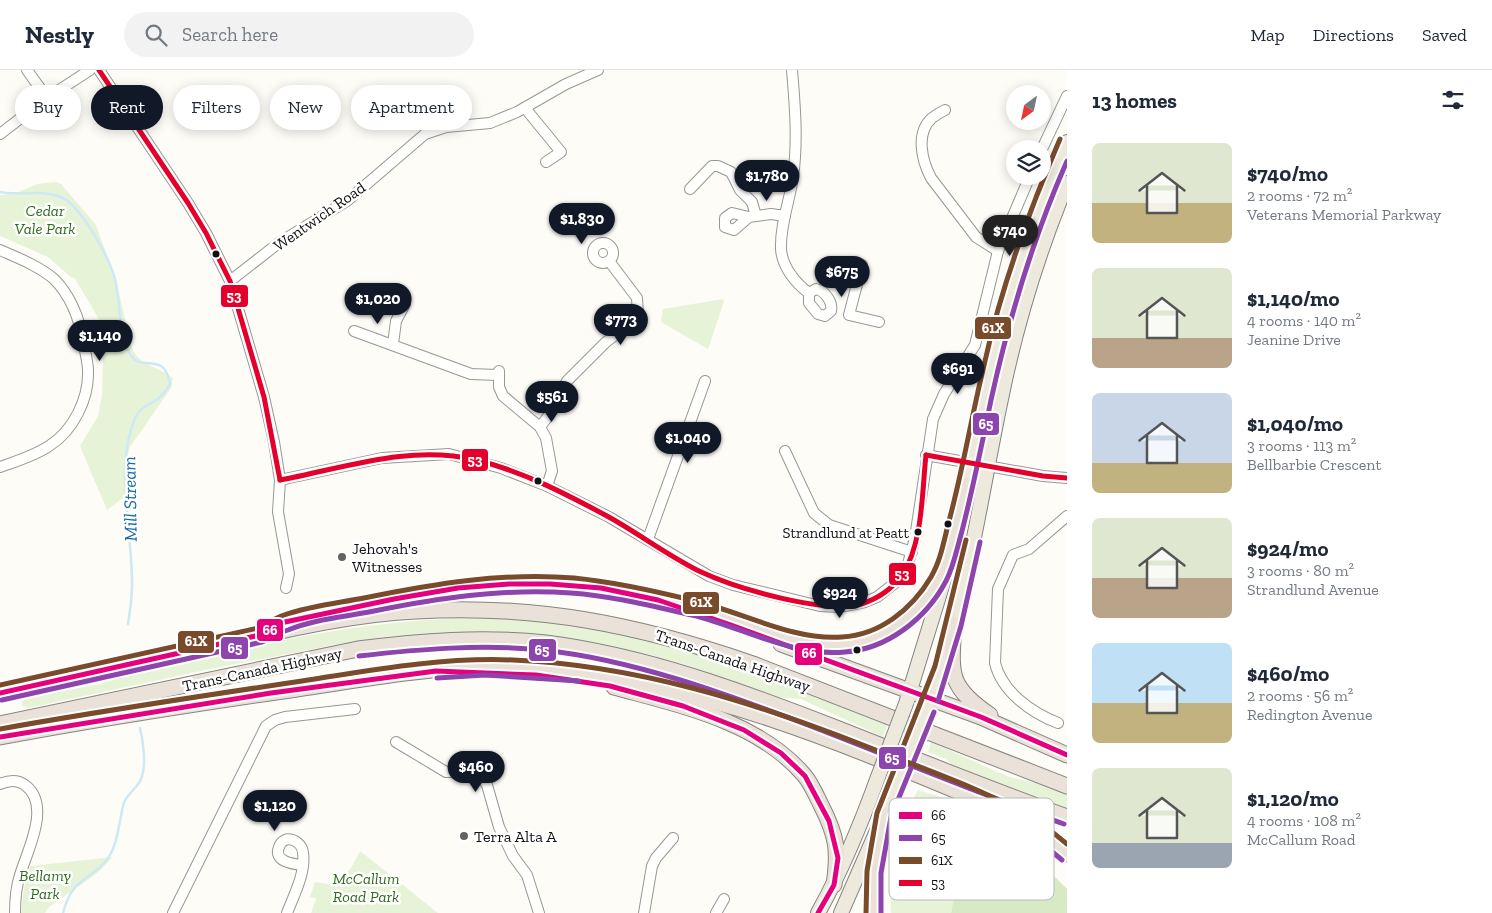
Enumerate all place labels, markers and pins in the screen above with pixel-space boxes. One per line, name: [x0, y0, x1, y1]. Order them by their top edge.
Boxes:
pin: $1,780: [726, 160, 808, 202]
pin: $1,830: [541, 202, 623, 245]
pin: $740: [980, 214, 1040, 257]
unlabelled marker: [211, 249, 221, 259]
pin: $675: [812, 256, 872, 298]
pin: $1,020: [337, 282, 419, 325]
pin: $773: [591, 304, 651, 346]
pin: $1,140: [59, 320, 141, 362]
pin: $691: [928, 352, 988, 395]
pin: $561: [522, 380, 582, 423]
pin: $1,040: [647, 422, 729, 464]
unlabelled marker: [533, 476, 543, 486]
unlabelled marker: [943, 519, 953, 529]
place label: Strandlund at Peatt: [783, 524, 909, 542]
marker: Strandlund at Peatt: [913, 527, 923, 537]
place label: Jehovah's Witnesses: [352, 539, 422, 576]
marker: Jehovah's Witnesses: [336, 551, 348, 563]
pin: $924: [810, 576, 870, 619]
unlabelled marker: [852, 645, 862, 655]
pin: $460: [446, 750, 506, 793]
pin: $1,120: [234, 790, 316, 832]
place label: Terra Alta A: [474, 827, 557, 846]
marker: Terra Alta A: [458, 830, 470, 842]

